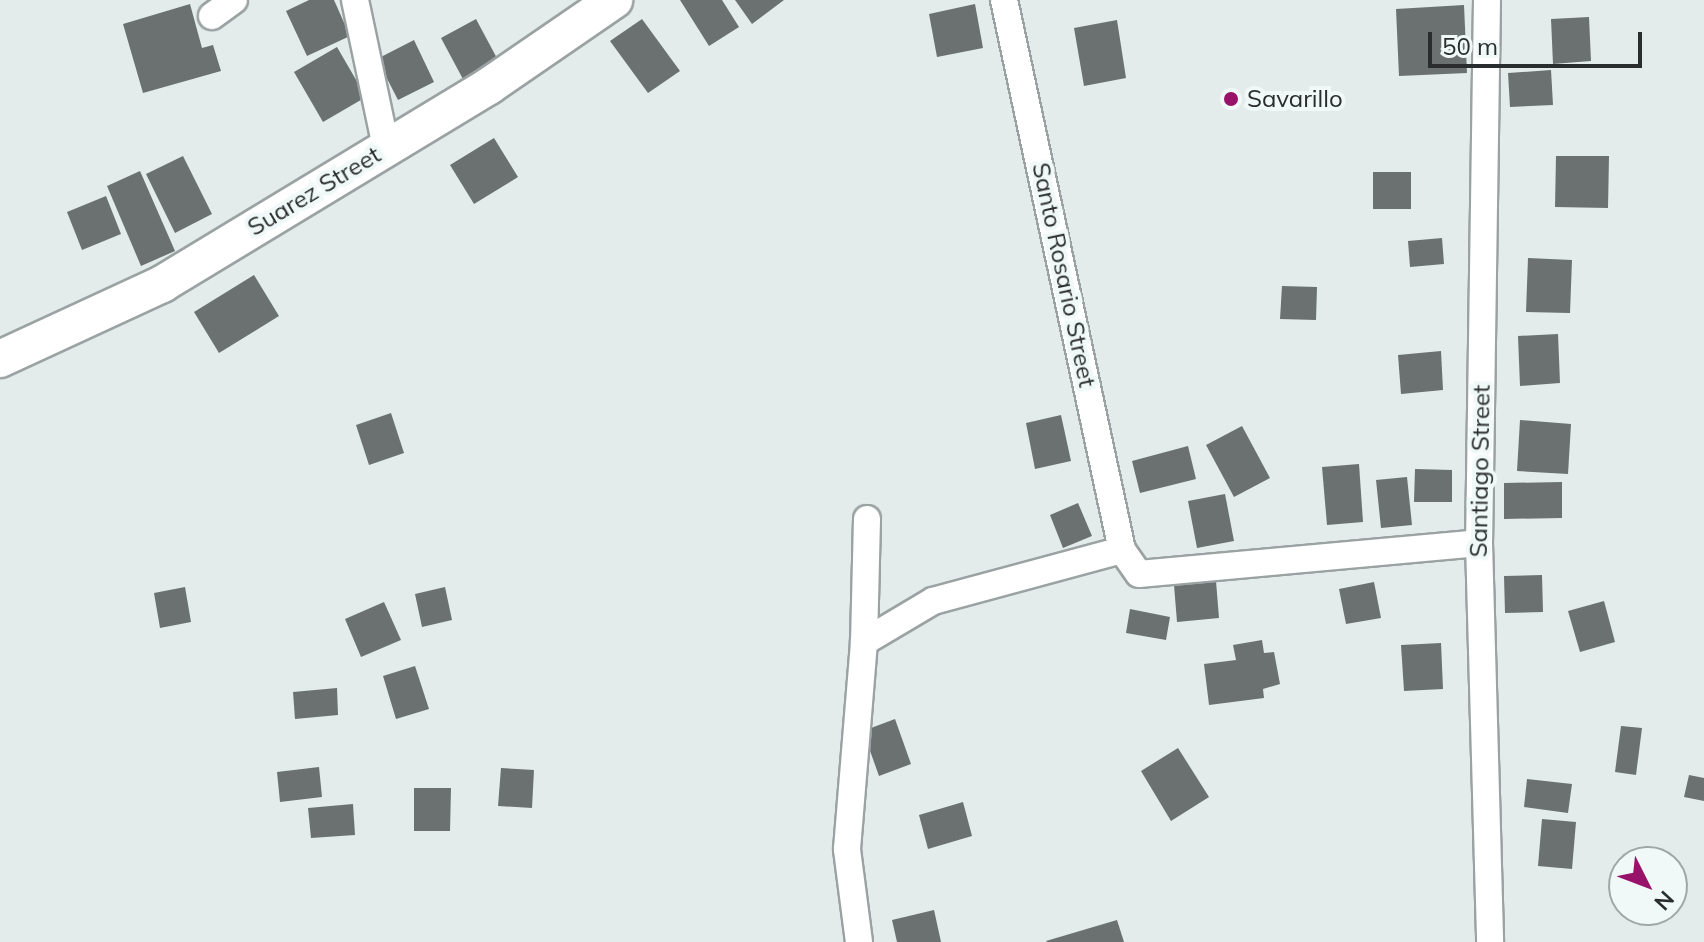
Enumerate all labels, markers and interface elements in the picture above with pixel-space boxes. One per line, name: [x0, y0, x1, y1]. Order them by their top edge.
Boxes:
scale bar: [1432, 16, 1646, 66]
text: 50 m: [1442, 31, 1498, 61]
place label: Savarillo: [1247, 85, 1343, 113]
marker: Savarillo: [1222, 90, 1240, 108]
street label: Suarez Street: [242, 140, 386, 242]
street label: Santo Rosario Street: [1026, 160, 1102, 390]
street label: Santiago Street: [1464, 384, 1496, 558]
north arrow: [1608, 846, 1688, 926]
text: N: [1648, 885, 1680, 916]

